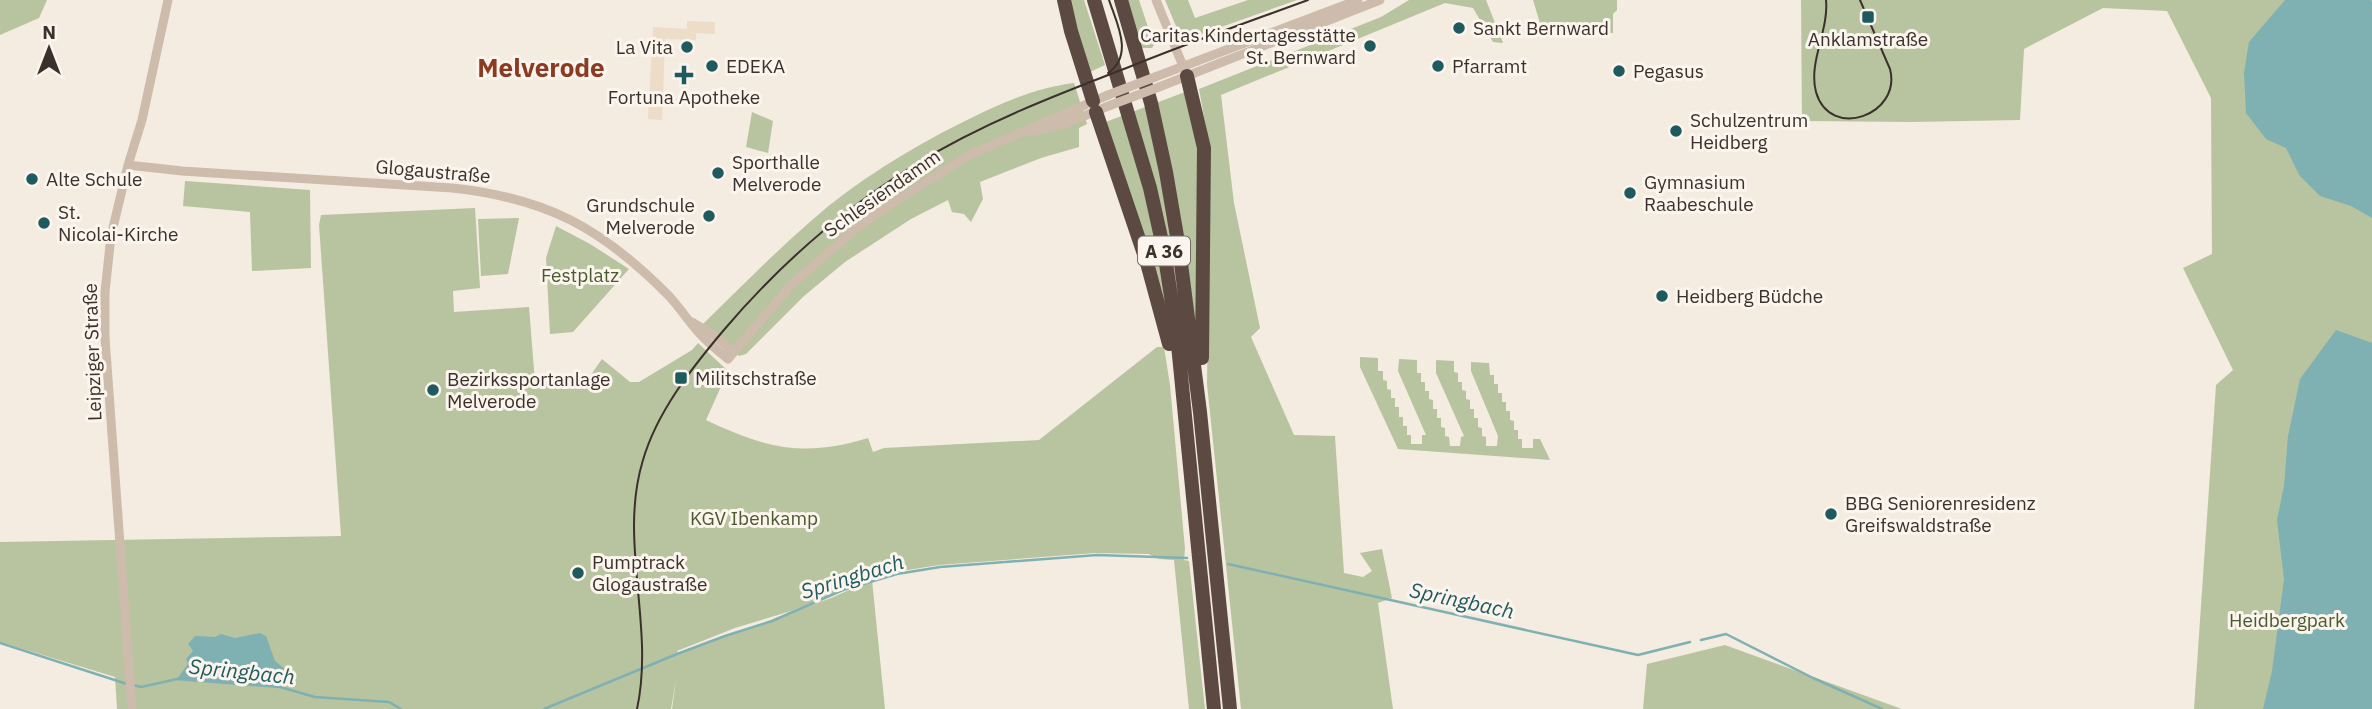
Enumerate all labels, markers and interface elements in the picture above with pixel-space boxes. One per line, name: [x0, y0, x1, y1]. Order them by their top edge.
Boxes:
marker: Anklamstraße: [1860, 9, 1876, 25]
north arrow: [14, 14, 84, 84]
place label: Sankt Bernward: [1473, 16, 1609, 40]
text: N: [42, 20, 56, 44]
marker: Sankt Bernward: [1451, 20, 1467, 36]
place label: Caritas Kindertagesstätte St. Bernward: [1140, 23, 1356, 69]
place label: Anklamstraße: [1808, 27, 1928, 51]
place label: La Vita: [616, 35, 673, 59]
marker: Caritas Kindertagesstätte St. Bernward: [1362, 38, 1378, 54]
marker: La Vita: [679, 39, 695, 55]
district label: Melverode: [477, 50, 605, 84]
place label: EDEKA: [726, 54, 785, 78]
place label: Pfarramt: [1452, 54, 1527, 78]
marker: EDEKA: [704, 58, 720, 74]
marker: Pfarramt: [1430, 58, 1446, 74]
place label: Pegasus: [1633, 59, 1704, 83]
marker: Pegasus: [1611, 63, 1627, 79]
marker: Fortuna Apotheke: [676, 67, 692, 83]
place label: Fortuna Apotheke: [608, 85, 760, 109]
place label: Schulzentrum Heidberg: [1690, 108, 1808, 154]
marker: Schulzentrum Heidberg: [1668, 123, 1684, 139]
street label: Schlesiendamm: [819, 144, 945, 242]
place label: Sporthalle Melverode: [732, 150, 821, 196]
street label: Glogaustraße: [374, 154, 492, 188]
marker: Sporthalle Melverode: [710, 165, 726, 181]
place label: Alte Schule: [46, 167, 143, 191]
place label: Gymnasium Raabeschule: [1644, 170, 1754, 216]
marker: Alte Schule: [24, 171, 40, 187]
marker: Gymnasium Raabeschule: [1622, 185, 1638, 201]
place label: Grundschule Melverode: [586, 193, 695, 239]
place label: St. Nicolai-Kirche: [58, 200, 178, 246]
marker: Grundschule Melverode: [701, 208, 717, 224]
marker: St. Nicolai-Kirche: [36, 215, 52, 231]
road number: A 36: [1138, 236, 1190, 265]
park label: Festplatz: [541, 263, 619, 287]
street label: Leipziger Straße: [78, 283, 106, 421]
place label: Heidberg Büdche: [1676, 284, 1823, 308]
marker: Heidberg Büdche: [1654, 288, 1670, 304]
place label: Militschstraße: [695, 366, 817, 390]
place label: Bezirkssportanlage Melverode: [447, 367, 610, 413]
marker: Militschstraße: [673, 370, 689, 386]
marker: Bezirkssportanlage Melverode: [425, 382, 441, 398]
place label: BBG Seniorenresidenz Greifswaldstraße: [1845, 491, 2036, 537]
park label: KGV Ibenkamp: [690, 506, 818, 530]
marker: BBG Seniorenresidenz Greifswaldstraße: [1823, 506, 1839, 522]
water label: Springbach: [797, 547, 907, 605]
place label: Pumptrack Glogaustraße: [592, 550, 707, 596]
marker: Pumptrack Glogaustraße: [570, 565, 586, 581]
water label: Springbach: [1407, 575, 1517, 625]
park label: Heidbergpark: [2229, 608, 2345, 632]
water label: Springbach: [188, 652, 296, 690]

